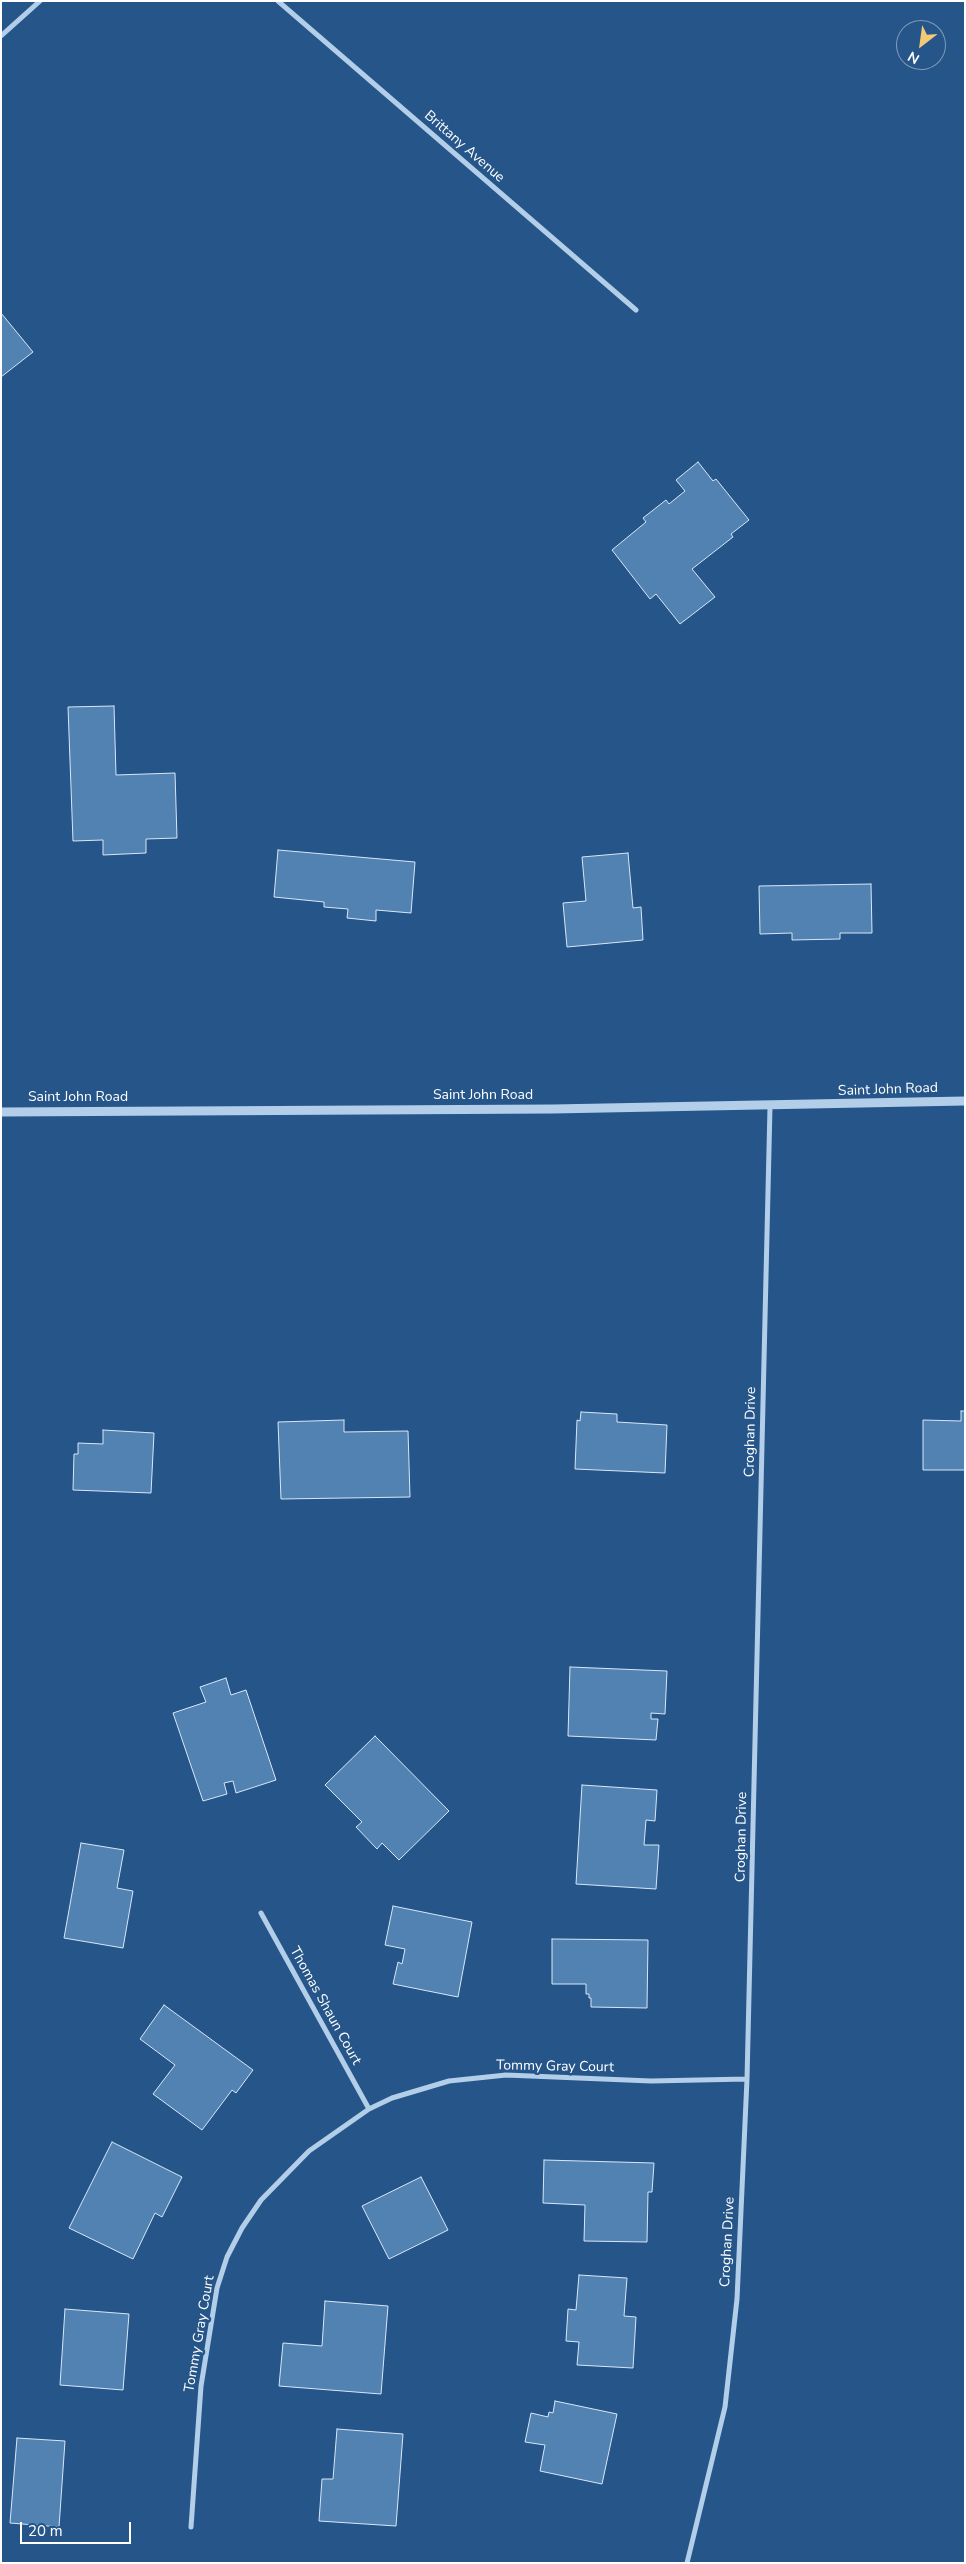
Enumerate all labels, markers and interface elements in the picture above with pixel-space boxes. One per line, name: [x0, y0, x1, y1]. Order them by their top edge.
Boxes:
north arrow: [896, 20, 946, 70]
text: N: [904, 47, 923, 68]
street label: Brittany Avenue: [420, 108, 508, 186]
street label: Saint John Road: [838, 1080, 938, 1100]
street label: Saint John Road: [433, 1088, 533, 1104]
street label: Saint John Road: [28, 1090, 128, 1106]
street label: Croghan Drive: [742, 1387, 760, 1477]
street label: Croghan Drive: [733, 1792, 751, 1882]
street label: Thomas Shaun Court: [286, 1944, 364, 2068]
street label: Tommy Gray Court: [496, 2058, 614, 2076]
street label: Croghan Drive: [717, 2196, 739, 2288]
street label: Tommy Gray Court: [181, 2274, 219, 2394]
scale bar: [22, 2512, 134, 2544]
text: 20 m: [28, 2521, 63, 2541]

